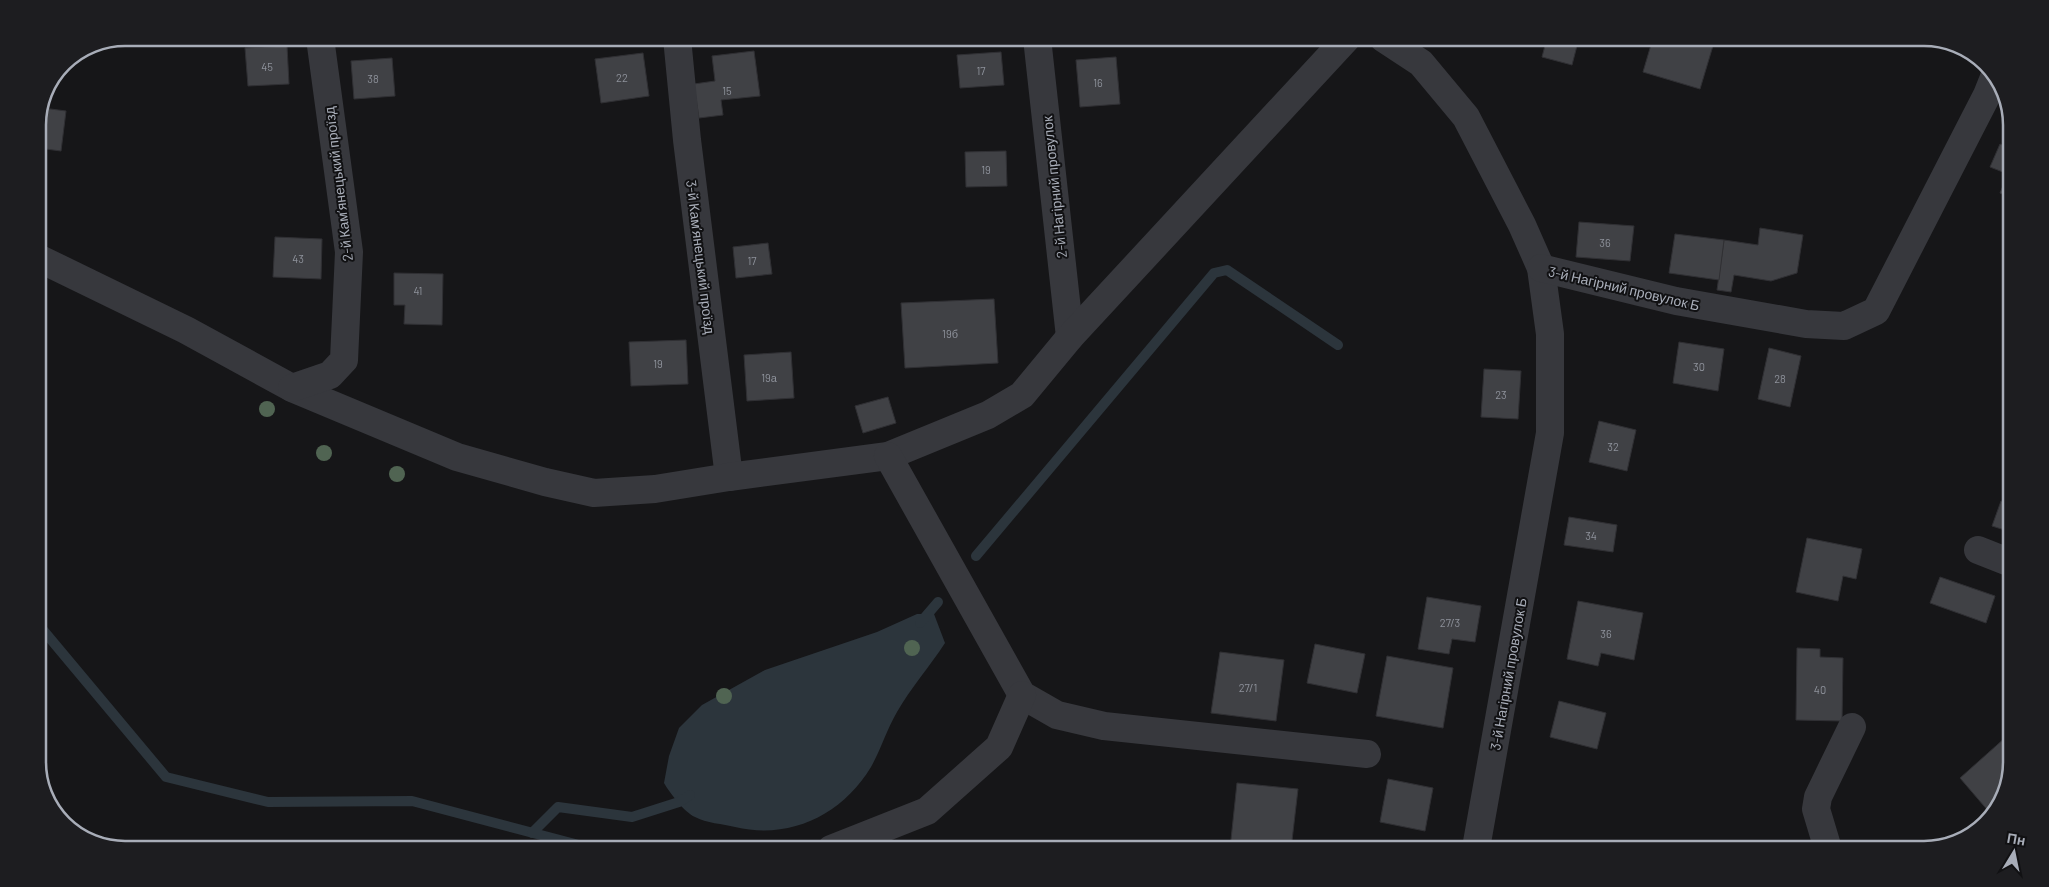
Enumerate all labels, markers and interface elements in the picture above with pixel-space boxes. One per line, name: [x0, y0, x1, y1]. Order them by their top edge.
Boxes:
house number: 45: [261, 60, 273, 73]
house number: 17: [976, 64, 986, 77]
house number: 22: [616, 71, 628, 84]
house number: 38: [367, 72, 379, 85]
house number: 16: [1093, 76, 1103, 89]
house number: 15: [722, 84, 732, 97]
street label: 2-й Камʼянецький проїзд: [320, 106, 356, 262]
street label: 2-й Нагірний провулок: [1038, 114, 1070, 259]
house number: 19: [981, 163, 991, 176]
street label: 3-й Камʼянецький проїзд: [683, 179, 719, 335]
house number: 36: [1599, 236, 1611, 249]
house number: 43: [292, 252, 304, 265]
house number: 17: [747, 254, 757, 267]
street label: 3-й Нагірний провулок Б: [1547, 262, 1701, 314]
house number: 41: [414, 284, 422, 297]
house number: 19б: [942, 327, 958, 340]
house number: 19: [653, 357, 663, 370]
house number: 30: [1693, 360, 1705, 373]
house number: 19а: [761, 371, 778, 384]
house number: 28: [1774, 372, 1786, 385]
house number: 23: [1495, 388, 1507, 401]
house number: 32: [1607, 440, 1619, 453]
house number: 34: [1585, 529, 1597, 542]
street label: 3-й Нагірний провулок Б: [1486, 596, 1530, 752]
house number: 27/3: [1440, 616, 1460, 629]
house number: 36: [1600, 627, 1612, 640]
house number: 27/1: [1239, 681, 1257, 694]
house number: 40: [1814, 683, 1826, 696]
north arrow: [1989, 827, 2039, 877]
text: Пн: [2006, 829, 2027, 849]

